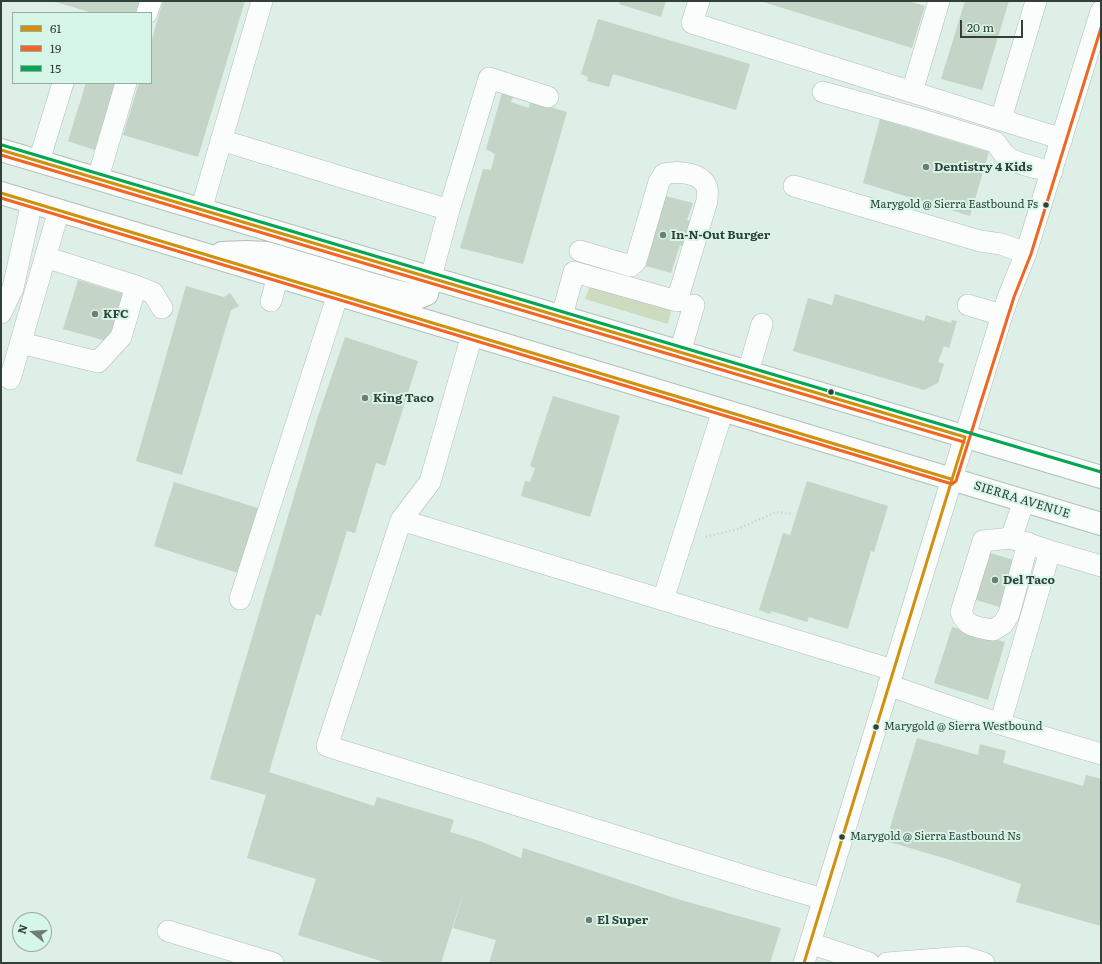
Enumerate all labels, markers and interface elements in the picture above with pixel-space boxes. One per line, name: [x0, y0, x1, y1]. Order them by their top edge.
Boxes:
legend: [12, 12, 152, 84]
scale bar: [962, 12, 1025, 38]
text: 20 m: [967, 18, 994, 36]
text: 61: [50, 19, 61, 37]
text: 19: [50, 39, 61, 57]
text: 15: [50, 59, 61, 77]
place label: Dentistry 4 Kids: [934, 160, 1032, 174]
marker: Dentistry 4 Kids: [921, 162, 931, 172]
place label: Marygold @ Sierra Eastbound Fs: [870, 198, 1038, 212]
marker: Marygold @ Sierra Eastbound Fs: [1041, 200, 1051, 210]
place label: In-N-Out Burger: [671, 228, 770, 242]
marker: In-N-Out Burger: [658, 230, 668, 240]
place label: KFC: [103, 307, 128, 321]
marker: KFC: [90, 309, 100, 319]
unlabelled marker: [826, 387, 836, 397]
place label: King Taco: [373, 391, 434, 405]
marker: King Taco: [360, 393, 370, 403]
street label: SIERRA AVENUE: [972, 479, 1072, 521]
place label: Del Taco: [1003, 573, 1055, 587]
marker: Del Taco: [990, 575, 1000, 585]
place label: Marygold @ Sierra Westbound: [884, 720, 1042, 734]
marker: Marygold @ Sierra Westbound: [871, 722, 881, 732]
place label: Marygold @ Sierra Eastbound Ns: [850, 830, 1021, 844]
marker: Marygold @ Sierra Eastbound Ns: [837, 832, 847, 842]
north arrow: [12, 912, 52, 952]
place label: El Super: [597, 913, 648, 927]
marker: El Super: [584, 915, 594, 925]
text: N: [12, 922, 30, 936]

